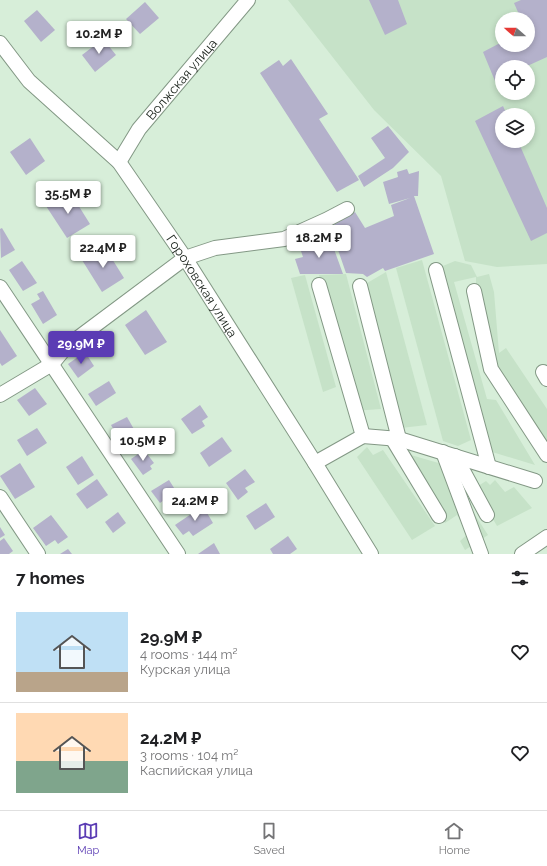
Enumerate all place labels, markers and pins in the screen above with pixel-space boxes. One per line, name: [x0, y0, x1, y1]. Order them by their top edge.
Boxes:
pin: 10.2M ₽: [62, 21, 136, 55]
pin: 35.5M ₽: [31, 181, 105, 215]
pin: 18.2M ₽: [282, 225, 356, 259]
pin: 22.4M ₽: [66, 235, 140, 269]
pin: 29.9M ₽: [44, 331, 118, 365]
pin: 10.5M ₽: [106, 428, 180, 462]
pin: 24.2M ₽: [158, 488, 232, 522]

